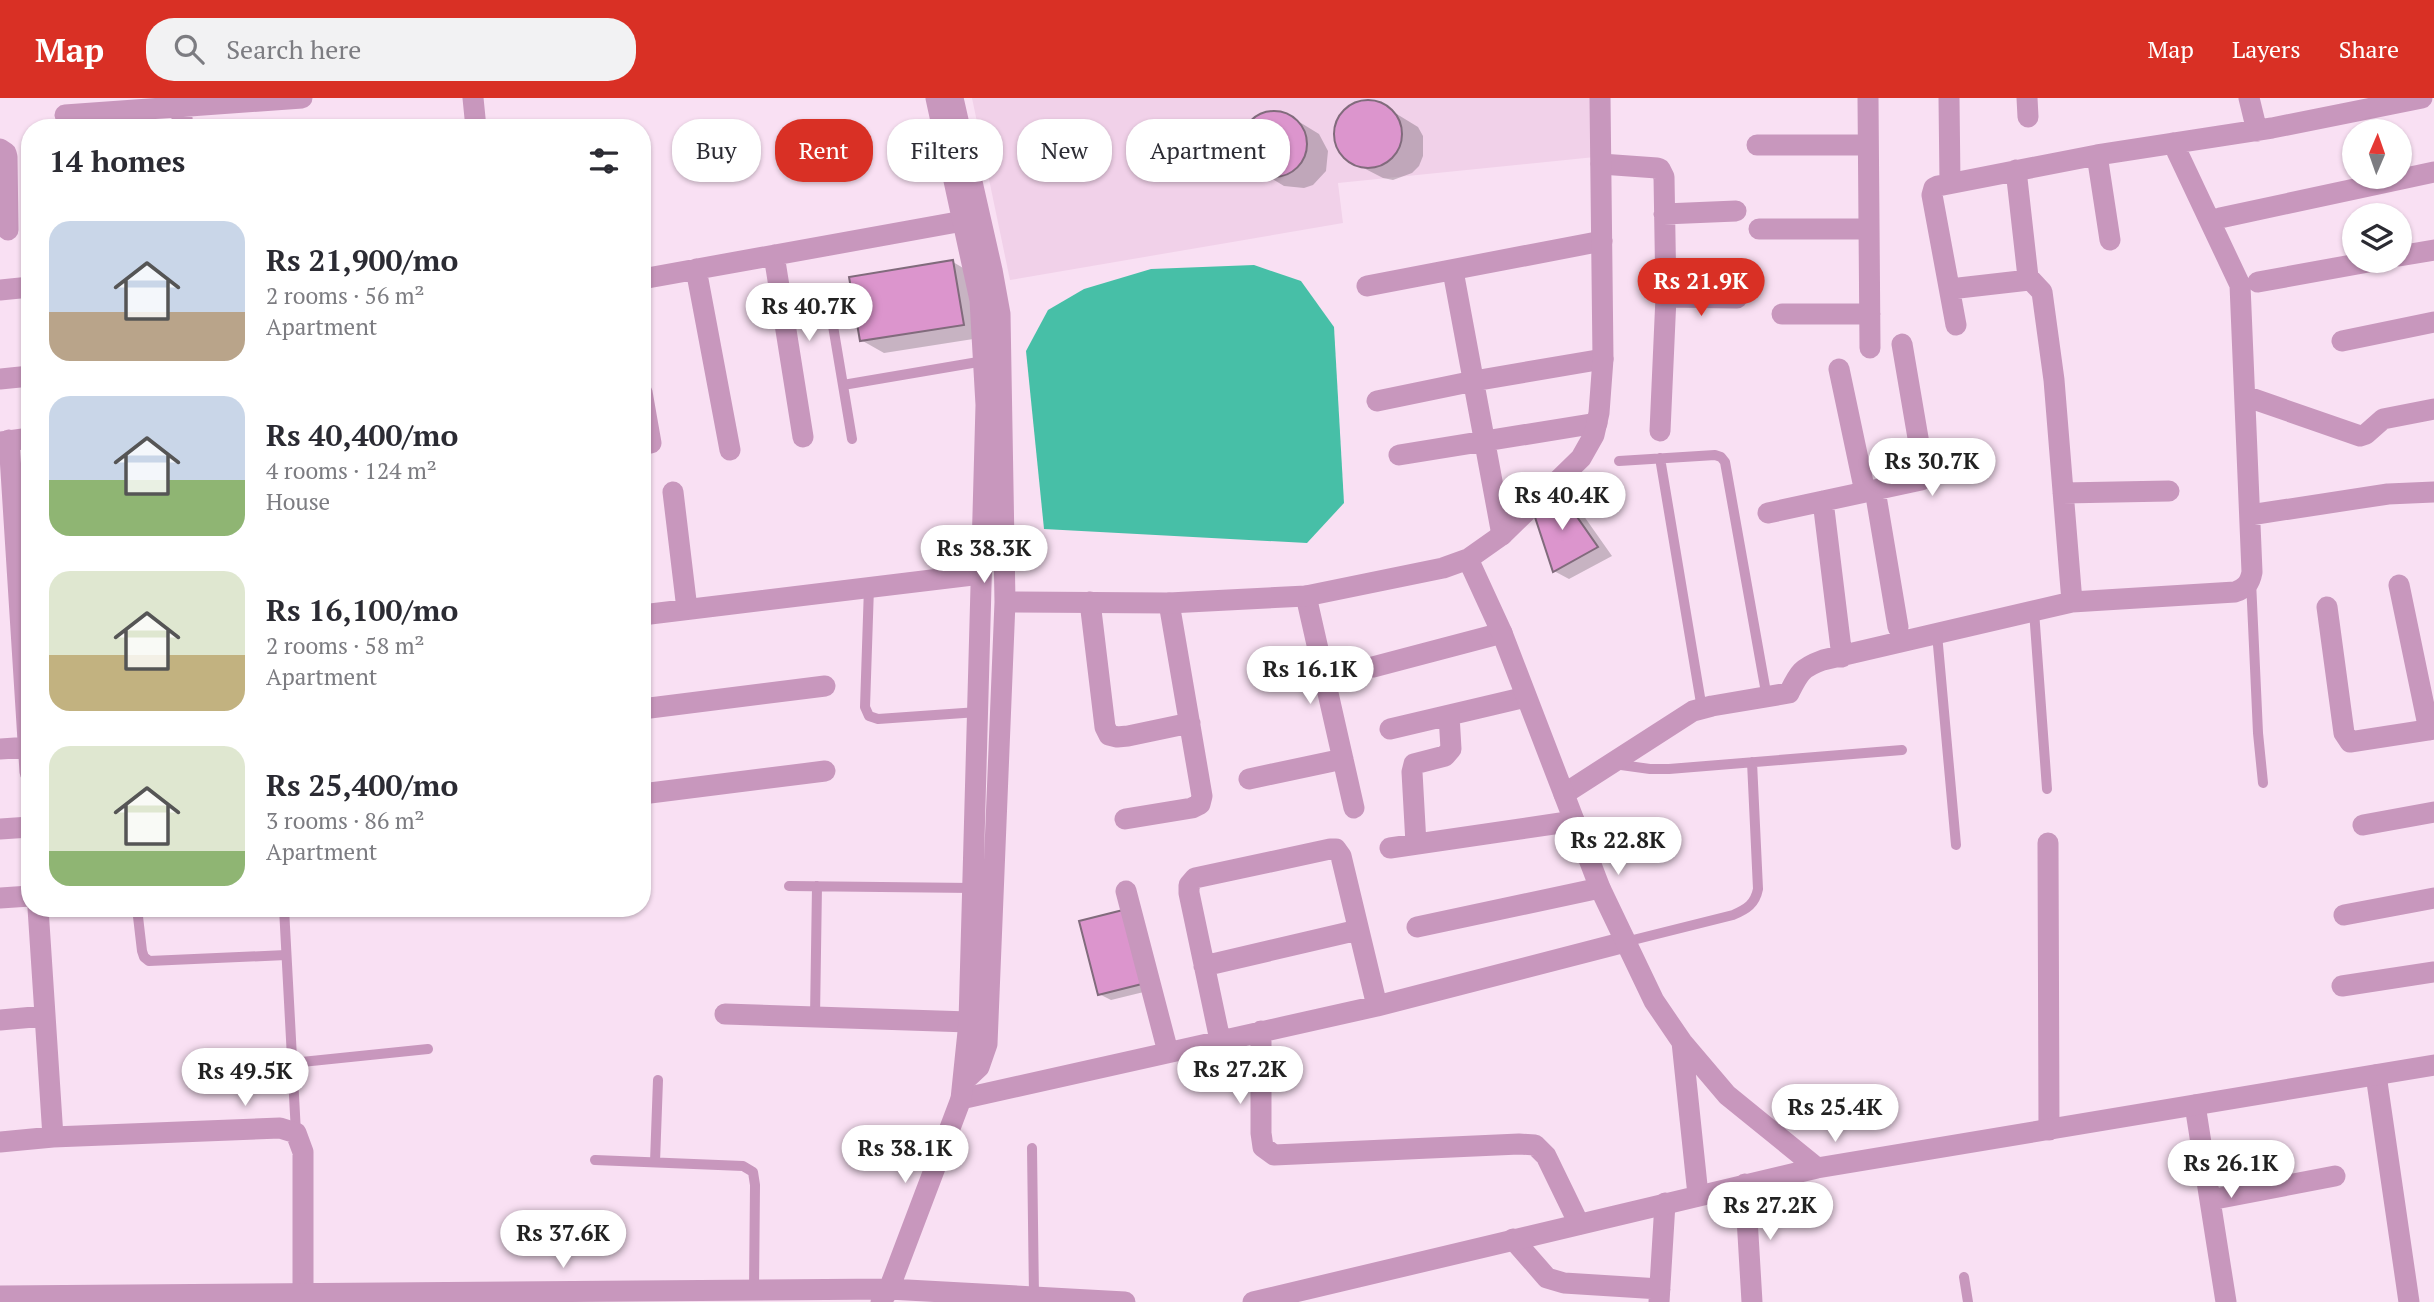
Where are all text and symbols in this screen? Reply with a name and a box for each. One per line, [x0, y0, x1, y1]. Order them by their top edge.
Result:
search box [146, 18, 636, 81]
text: Map [35, 28, 104, 71]
icon: search [170, 30, 208, 68]
text: Search here [226, 32, 361, 66]
text: Map [2147, 33, 2194, 65]
text: Layers [2232, 33, 2301, 65]
text: Share [2339, 33, 2399, 65]
chip: Buy [672, 119, 761, 182]
chip: Rent [775, 119, 873, 182]
chip: Filters [887, 119, 1003, 182]
chip: New [1017, 119, 1112, 182]
chip: Apartment [1126, 119, 1290, 182]
north arrow [2342, 119, 2412, 189]
map controls [2342, 119, 2412, 273]
text: 14 homes [49, 141, 185, 181]
icon: filters [585, 142, 623, 180]
button: layers [2342, 203, 2412, 273]
text: Rs 21,900/mo [266, 240, 458, 280]
icon: home [105, 249, 189, 333]
pin: Rs 21.9K [1629, 258, 1773, 318]
text: Rs 21.9K [1654, 265, 1748, 296]
text: 2 rooms · 56 m² [266, 280, 425, 311]
pin: Rs 40.7K [737, 284, 881, 343]
text: Rs 40.7K [762, 290, 856, 321]
text: Apartment [266, 311, 377, 342]
text: Rs 40,400/mo [266, 415, 458, 455]
icon: home [105, 424, 189, 508]
pin: Rs 30.7K [1860, 438, 2004, 498]
text: Rs 30.7K [1885, 445, 1979, 476]
text: 4 rooms · 124 m² [266, 455, 437, 486]
pin: Rs 40.4K [1490, 472, 1634, 532]
text: Rs 40.4K [1515, 479, 1609, 510]
text: House [266, 486, 330, 517]
pin: Rs 38.3K [912, 526, 1056, 585]
text: Rs 38.3K [937, 532, 1031, 563]
text: Rs 16,100/mo [266, 590, 458, 630]
icon: home [105, 599, 189, 683]
text: 2 rooms · 58 m² [266, 630, 425, 661]
pin: Rs 16.1K [1238, 646, 1382, 706]
text: Rs 16.1K [1263, 653, 1357, 684]
text: Apartment [266, 661, 377, 692]
text: Rs 25,400/mo [266, 765, 458, 805]
icon: home [105, 774, 189, 858]
text: 3 rooms · 86 m² [266, 805, 425, 836]
pin: Rs 22.8K [1546, 818, 1690, 877]
text: Rs 22.8K [1571, 824, 1665, 855]
text: Apartment [266, 836, 377, 867]
pin: Rs 27.2K [1168, 1046, 1312, 1106]
pin: Rs 49.5K [173, 1048, 317, 1108]
text: Rs 27.2K [1193, 1053, 1287, 1084]
text: Rs 49.5K [198, 1055, 292, 1086]
pin: Rs 25.4K [1763, 1084, 1907, 1144]
text: Rs 25.4K [1788, 1091, 1882, 1122]
pin: Rs 38.1K [833, 1126, 977, 1185]
text: Rs 38.1K [858, 1132, 952, 1163]
pin: Rs 26.1K [2159, 1140, 2303, 1200]
text: Rs 26.1K [2184, 1147, 2278, 1178]
pin: Rs 27.2K [1698, 1182, 1842, 1242]
text: Rs 27.2K [1723, 1189, 1817, 1220]
pin: Rs 37.6K [491, 1210, 635, 1270]
text: Rs 37.6K [516, 1217, 610, 1248]

